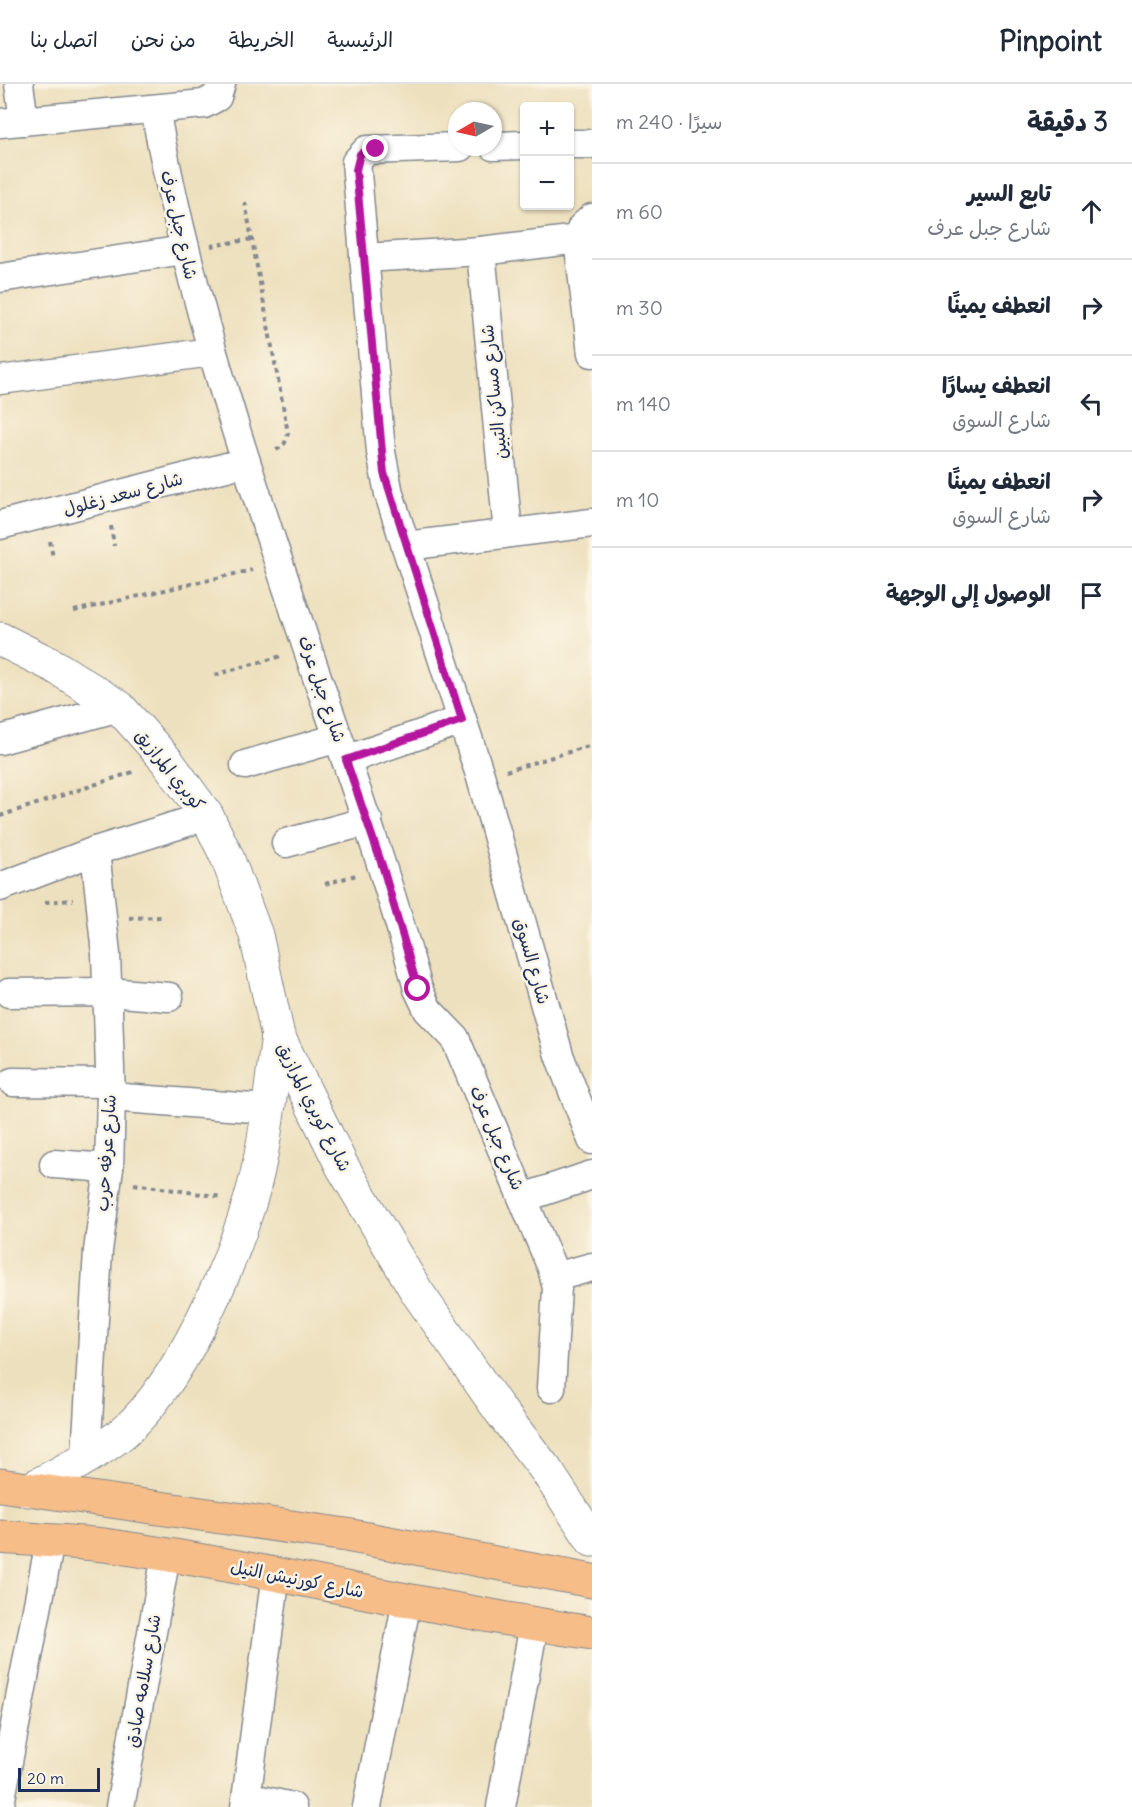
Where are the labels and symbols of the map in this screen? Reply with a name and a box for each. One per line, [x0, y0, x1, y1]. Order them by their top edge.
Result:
north arrow [448, 102, 502, 156]
route end [362, 135, 388, 161]
street label: شارع جبل عرف [155, 168, 203, 282]
street label: شارع مساكن التبين [475, 323, 513, 461]
street label: شارع سعد زغلول [60, 466, 186, 522]
street label: شارع جبل عرف [293, 632, 351, 746]
street label: كوبري المرازيق [129, 724, 210, 817]
street label: شارع السوق [508, 915, 556, 1007]
route start [404, 975, 430, 1001]
street label: شارع كوبري المرازيق [270, 1038, 357, 1176]
street label: شارع جبل عرف [464, 1082, 530, 1194]
street label: شارع عرفه حرب [90, 1094, 122, 1212]
street label: شارع كورنيش النيل [228, 1554, 366, 1604]
street label: شارع سلامه صادق [119, 1613, 167, 1749]
scale bar [18, 1765, 100, 1792]

